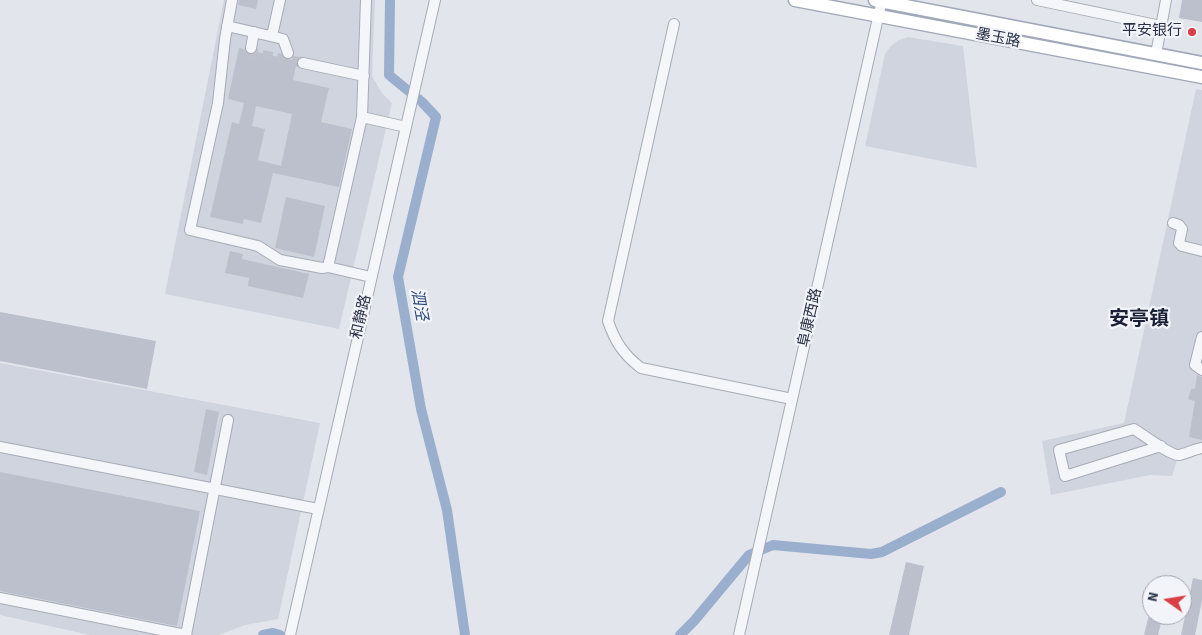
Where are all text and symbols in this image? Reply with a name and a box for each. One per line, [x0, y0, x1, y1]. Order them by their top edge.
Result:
place label: 平安银行 [1122, 23, 1182, 41]
street label: 墨玉路 [974, 26, 1022, 52]
marker: 平安银行 [1186, 26, 1198, 38]
street label: 阜康西路 [795, 287, 827, 349]
water label: 泗泾 [406, 288, 430, 322]
street label: 和静路 [348, 293, 376, 341]
district label: 安亭镇 [1109, 309, 1169, 333]
north arrow [1142, 575, 1192, 625]
text: N [1143, 590, 1164, 604]

